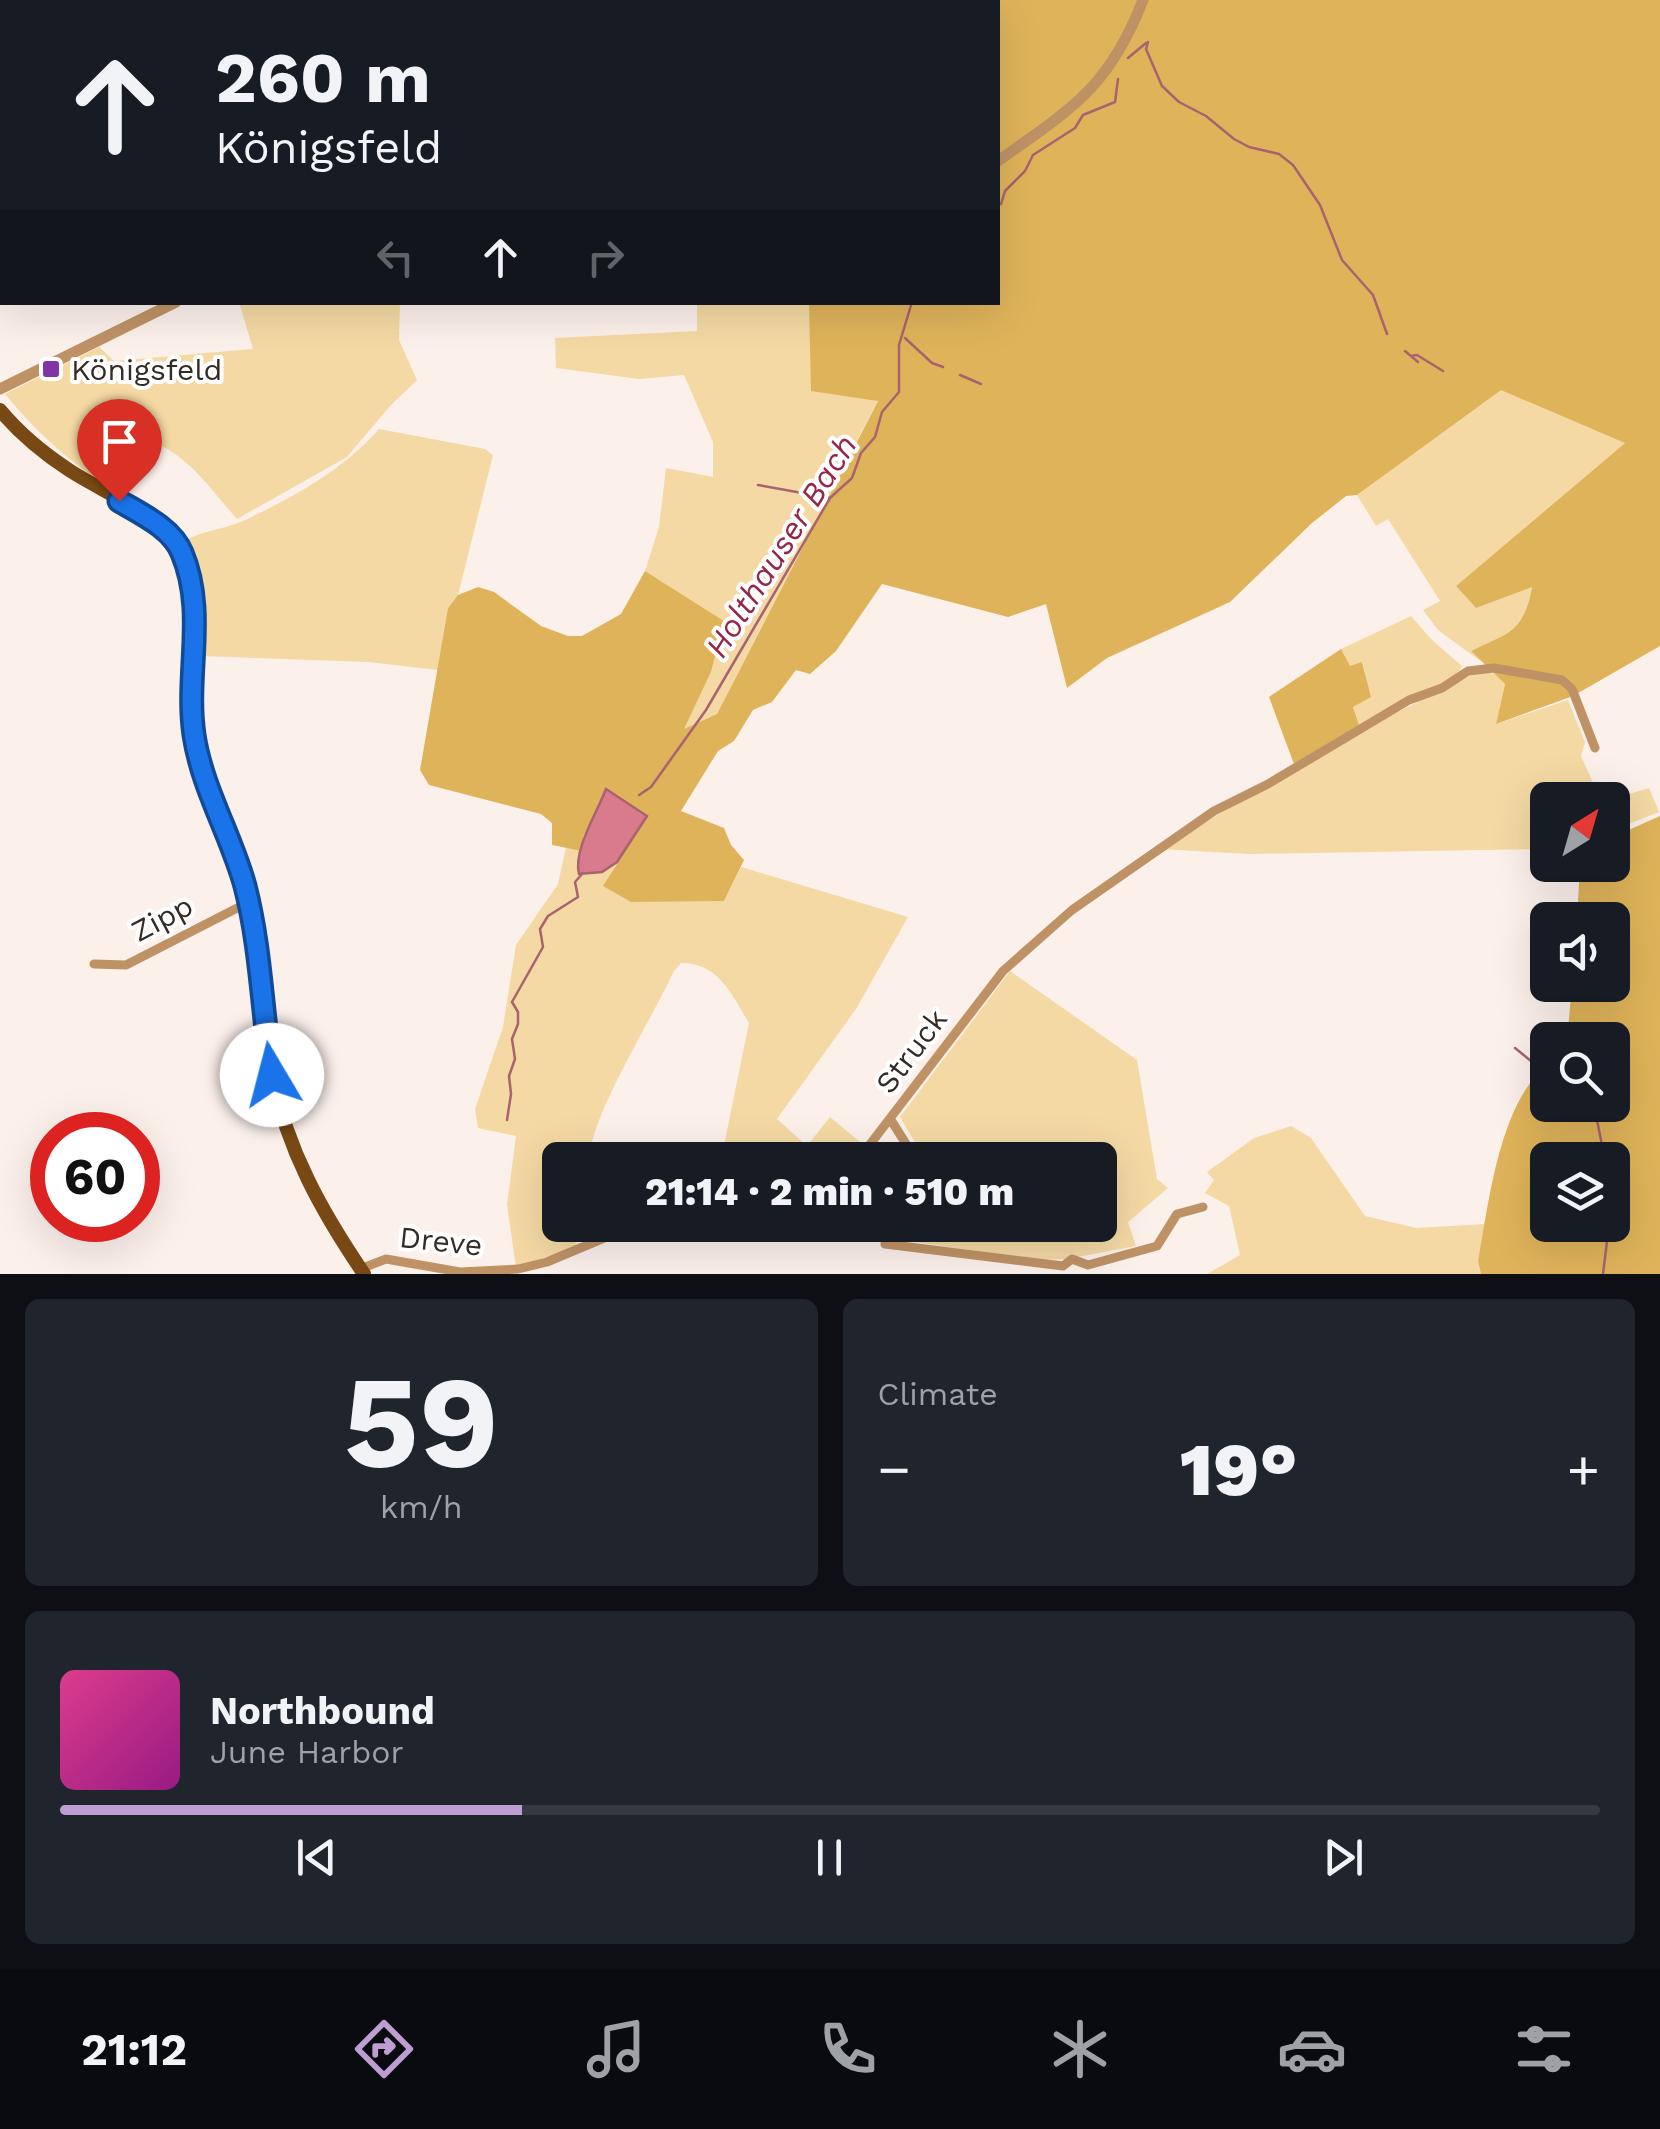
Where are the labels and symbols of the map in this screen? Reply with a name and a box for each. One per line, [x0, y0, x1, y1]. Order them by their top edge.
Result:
place label: Königsfeld [71, 352, 222, 387]
marker: Königsfeld [40, 358, 62, 380]
pin [77, 399, 162, 502]
water label: Holthauser Bach [697, 428, 865, 664]
north arrow [1530, 782, 1630, 882]
street label: Zipp [125, 887, 199, 949]
street label: Struck [868, 1002, 954, 1100]
position arrow [220, 1023, 324, 1127]
speed limit sign: 60 [30, 1112, 160, 1242]
street label: Dreve [398, 1219, 484, 1263]

